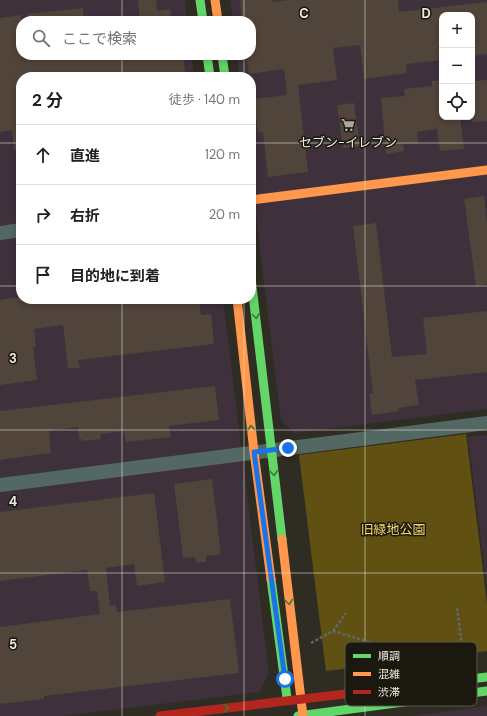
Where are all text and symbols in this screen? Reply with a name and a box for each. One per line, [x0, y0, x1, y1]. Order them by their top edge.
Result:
text: C [299, 5, 309, 22]
text: D [421, 5, 431, 22]
map controls [439, 12, 475, 120]
button: + [439, 12, 475, 48]
search box [16, 16, 256, 60]
icon: search [30, 27, 52, 49]
text: ここで検索 [62, 29, 137, 49]
button: − [439, 48, 475, 84]
button: locate [439, 84, 475, 120]
text: 2 分 [32, 89, 63, 111]
text: 徒歩 · 140 m [169, 91, 240, 108]
supermarket icon: セブン-イレブン [340, 117, 356, 133]
place label: セブン-イレブン [299, 134, 397, 151]
icon: ahead [32, 144, 54, 166]
text: 直進 [70, 146, 100, 166]
text: 120 m [205, 146, 240, 163]
icon: right [32, 204, 54, 226]
text: 右折 [70, 206, 100, 226]
text: 20 m [209, 206, 240, 223]
icon: arrive [32, 264, 54, 286]
text: 目的地に到着 [70, 266, 160, 286]
one-way arrow [251, 313, 260, 319]
text: 3 [9, 350, 17, 367]
one-way arrow [247, 425, 256, 431]
route end [279, 439, 297, 457]
one-way arrow [269, 470, 278, 476]
text: 4 [9, 493, 17, 510]
park label: 旧緑地公園 [360, 521, 426, 538]
one-way arrow [285, 599, 294, 605]
text: 5 [9, 636, 17, 653]
legend [345, 642, 477, 706]
text: 順調 [378, 649, 400, 663]
text: 混雑 [378, 667, 400, 681]
route start [276, 670, 294, 688]
text: 渋滞 [378, 685, 400, 699]
one-way arrow [223, 704, 229, 713]

